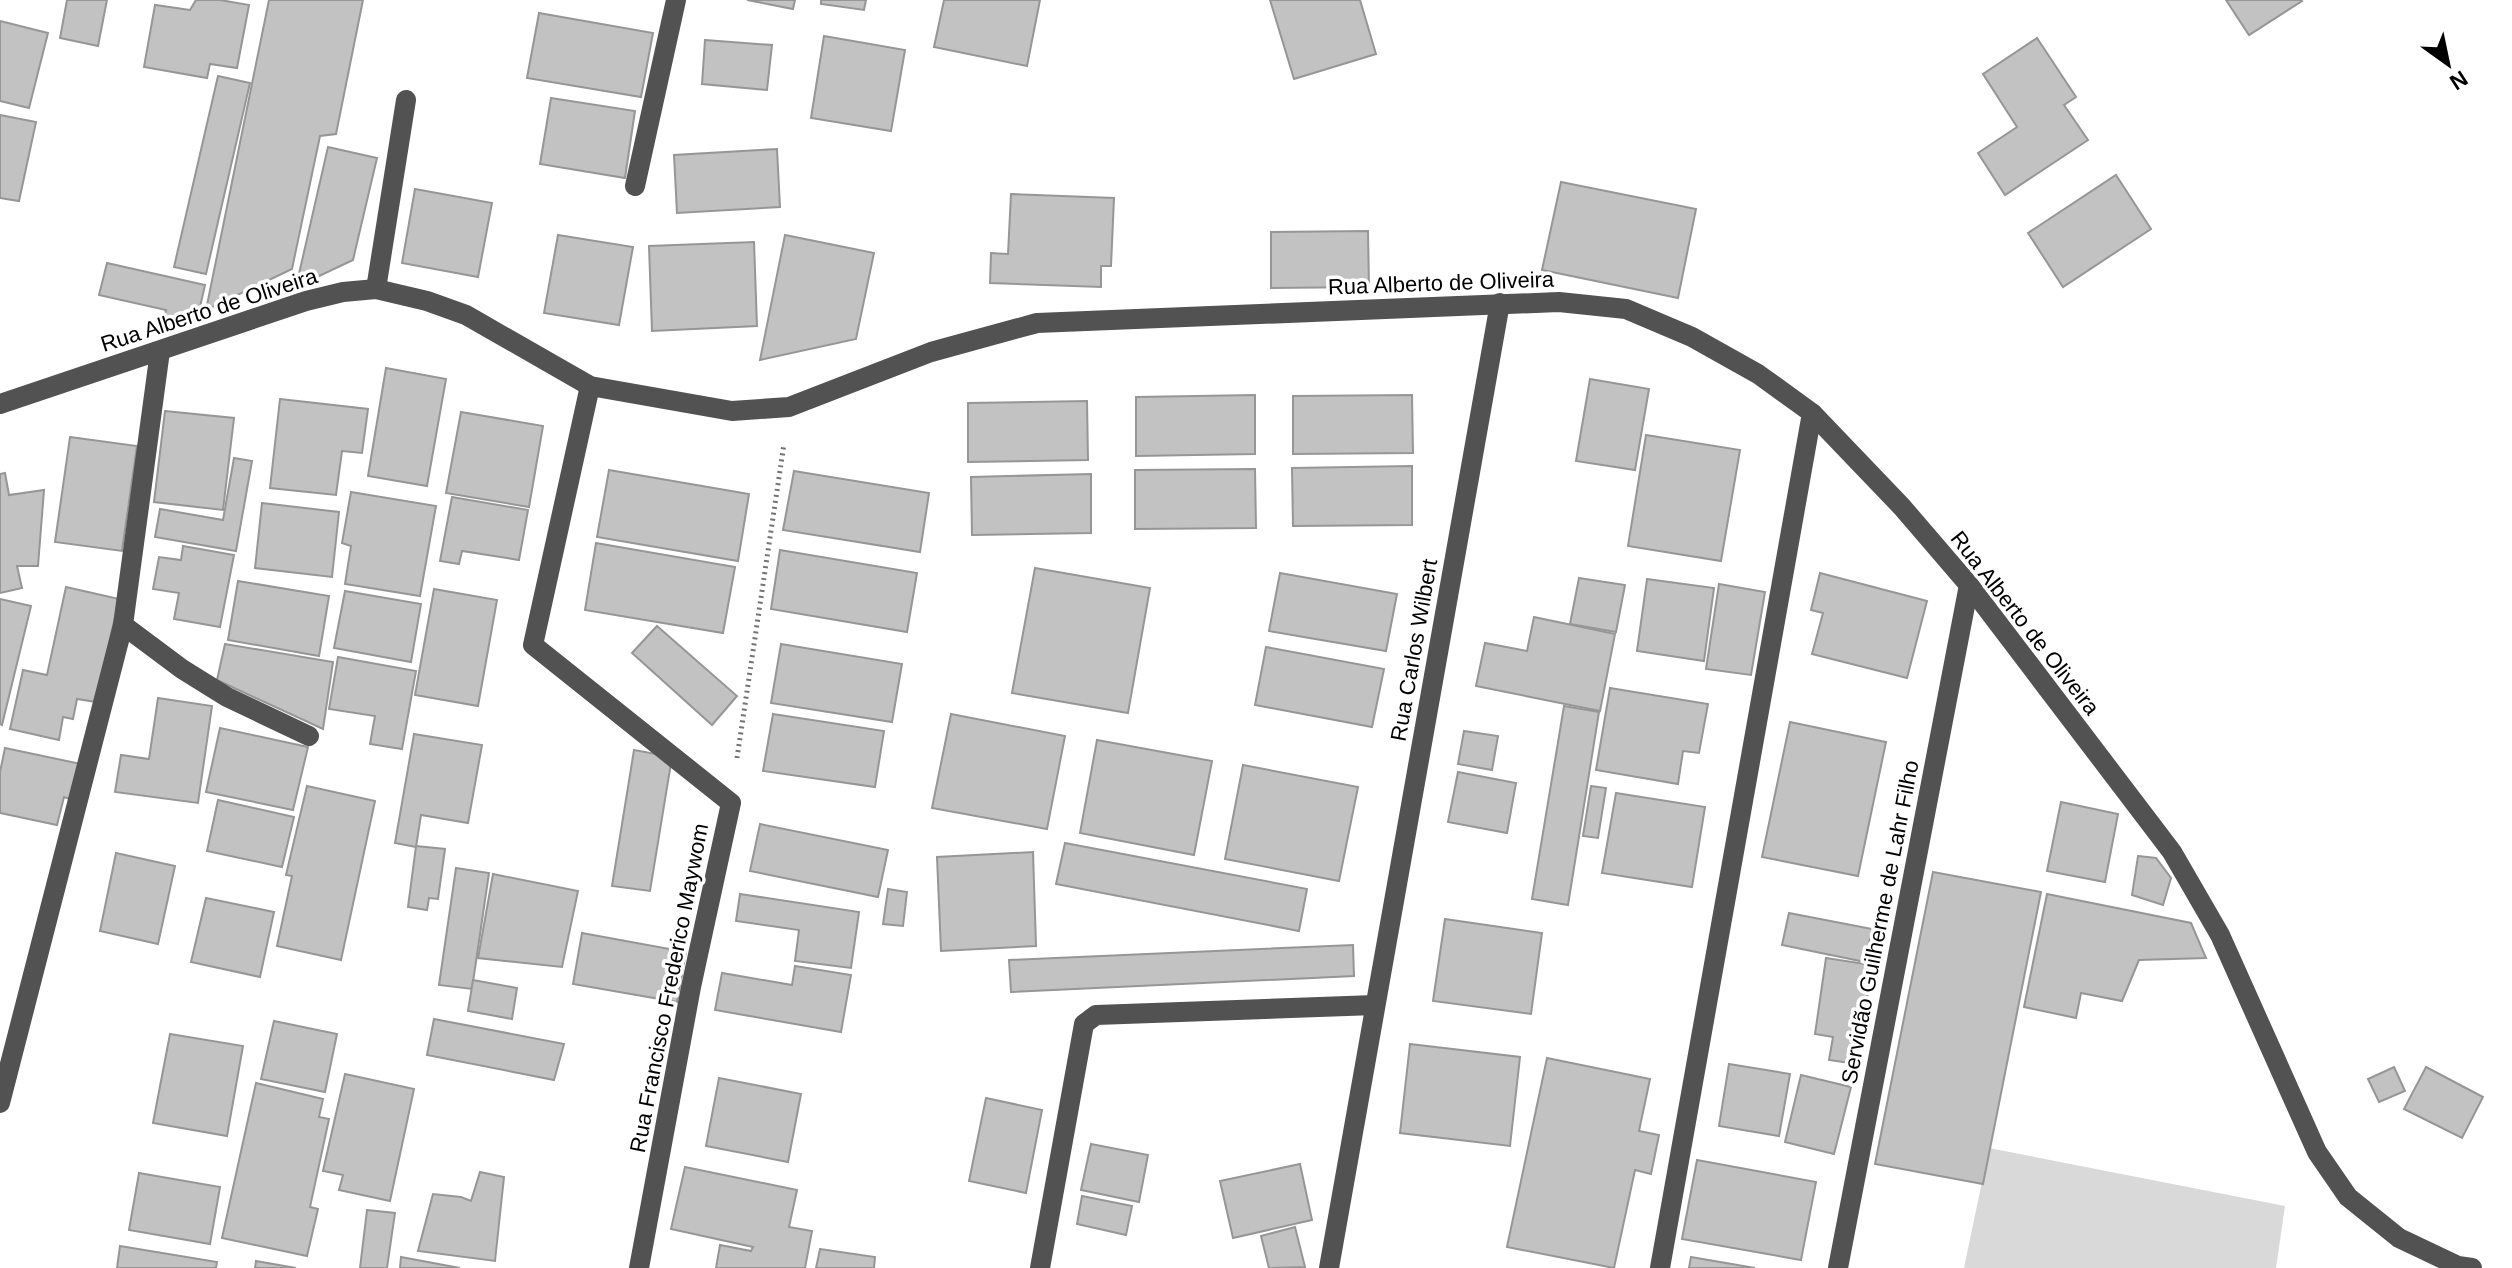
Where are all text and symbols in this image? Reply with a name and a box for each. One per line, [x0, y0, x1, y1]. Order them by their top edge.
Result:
north arrow [2408, 24, 2488, 104]
text: N [2445, 66, 2472, 95]
street label: Rua Alberto de Oliveira [98, 263, 321, 357]
street label: Rua Alberto de Oliveira [1328, 267, 1555, 299]
street label: Rua Alberto de Oliveira [1946, 526, 2105, 720]
street label: Rua Carlos Wilbert [1386, 557, 1442, 743]
street label: Servidão Guilherme de Lahr Filho [1836, 758, 1924, 1086]
street label: Rua Francisco Frederico Maywom [625, 821, 713, 1155]

